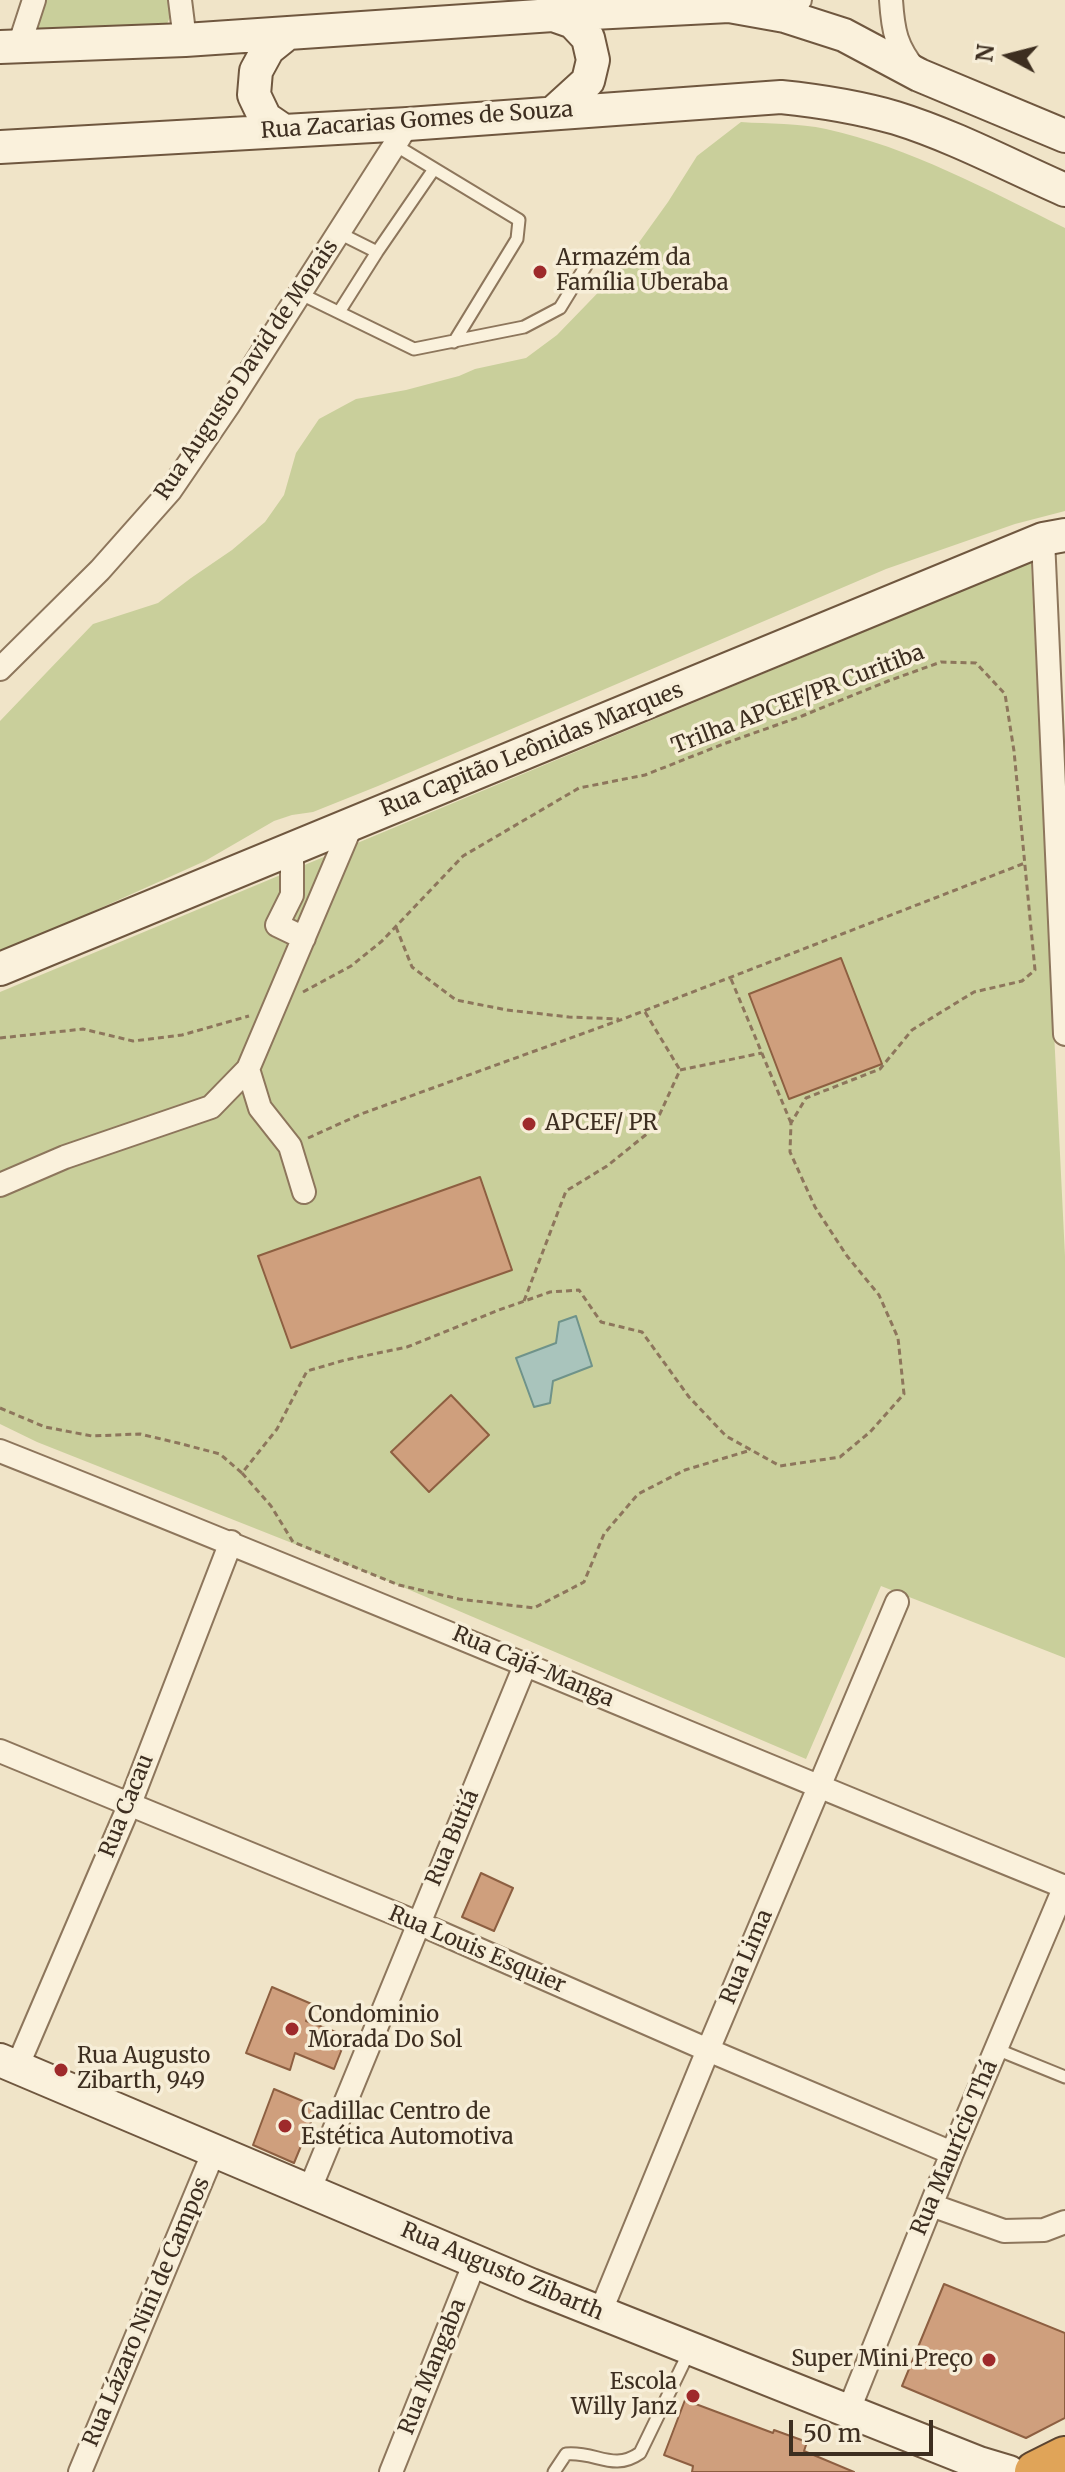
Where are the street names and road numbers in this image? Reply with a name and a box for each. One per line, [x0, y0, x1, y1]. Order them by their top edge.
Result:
street label: Rua Zacarias Gomes de Souza [260, 97, 574, 145]
street label: Rua Augusto David de Morais [150, 235, 344, 505]
street label: Trilha APCEF/PR Curitiba [668, 640, 928, 760]
street label: Rua Capitão Leônidas Marques [377, 677, 687, 823]
street label: Rua Cajá-Manga [448, 1621, 618, 1713]
street label: Rua Cacau [94, 1751, 160, 1861]
street label: Rua Butiá [421, 1786, 485, 1890]
street label: Rua Louis Esquier [385, 1901, 569, 1999]
street label: Rua Lima [715, 1906, 779, 2008]
street label: Rua Maurício Thá [906, 2057, 1004, 2239]
street label: Rua Lázaro Nini de Campos [78, 2173, 216, 2451]
street label: Rua Augusto Zibarth [397, 2217, 607, 2327]
street label: Rua Mangaba [394, 2295, 472, 2439]

